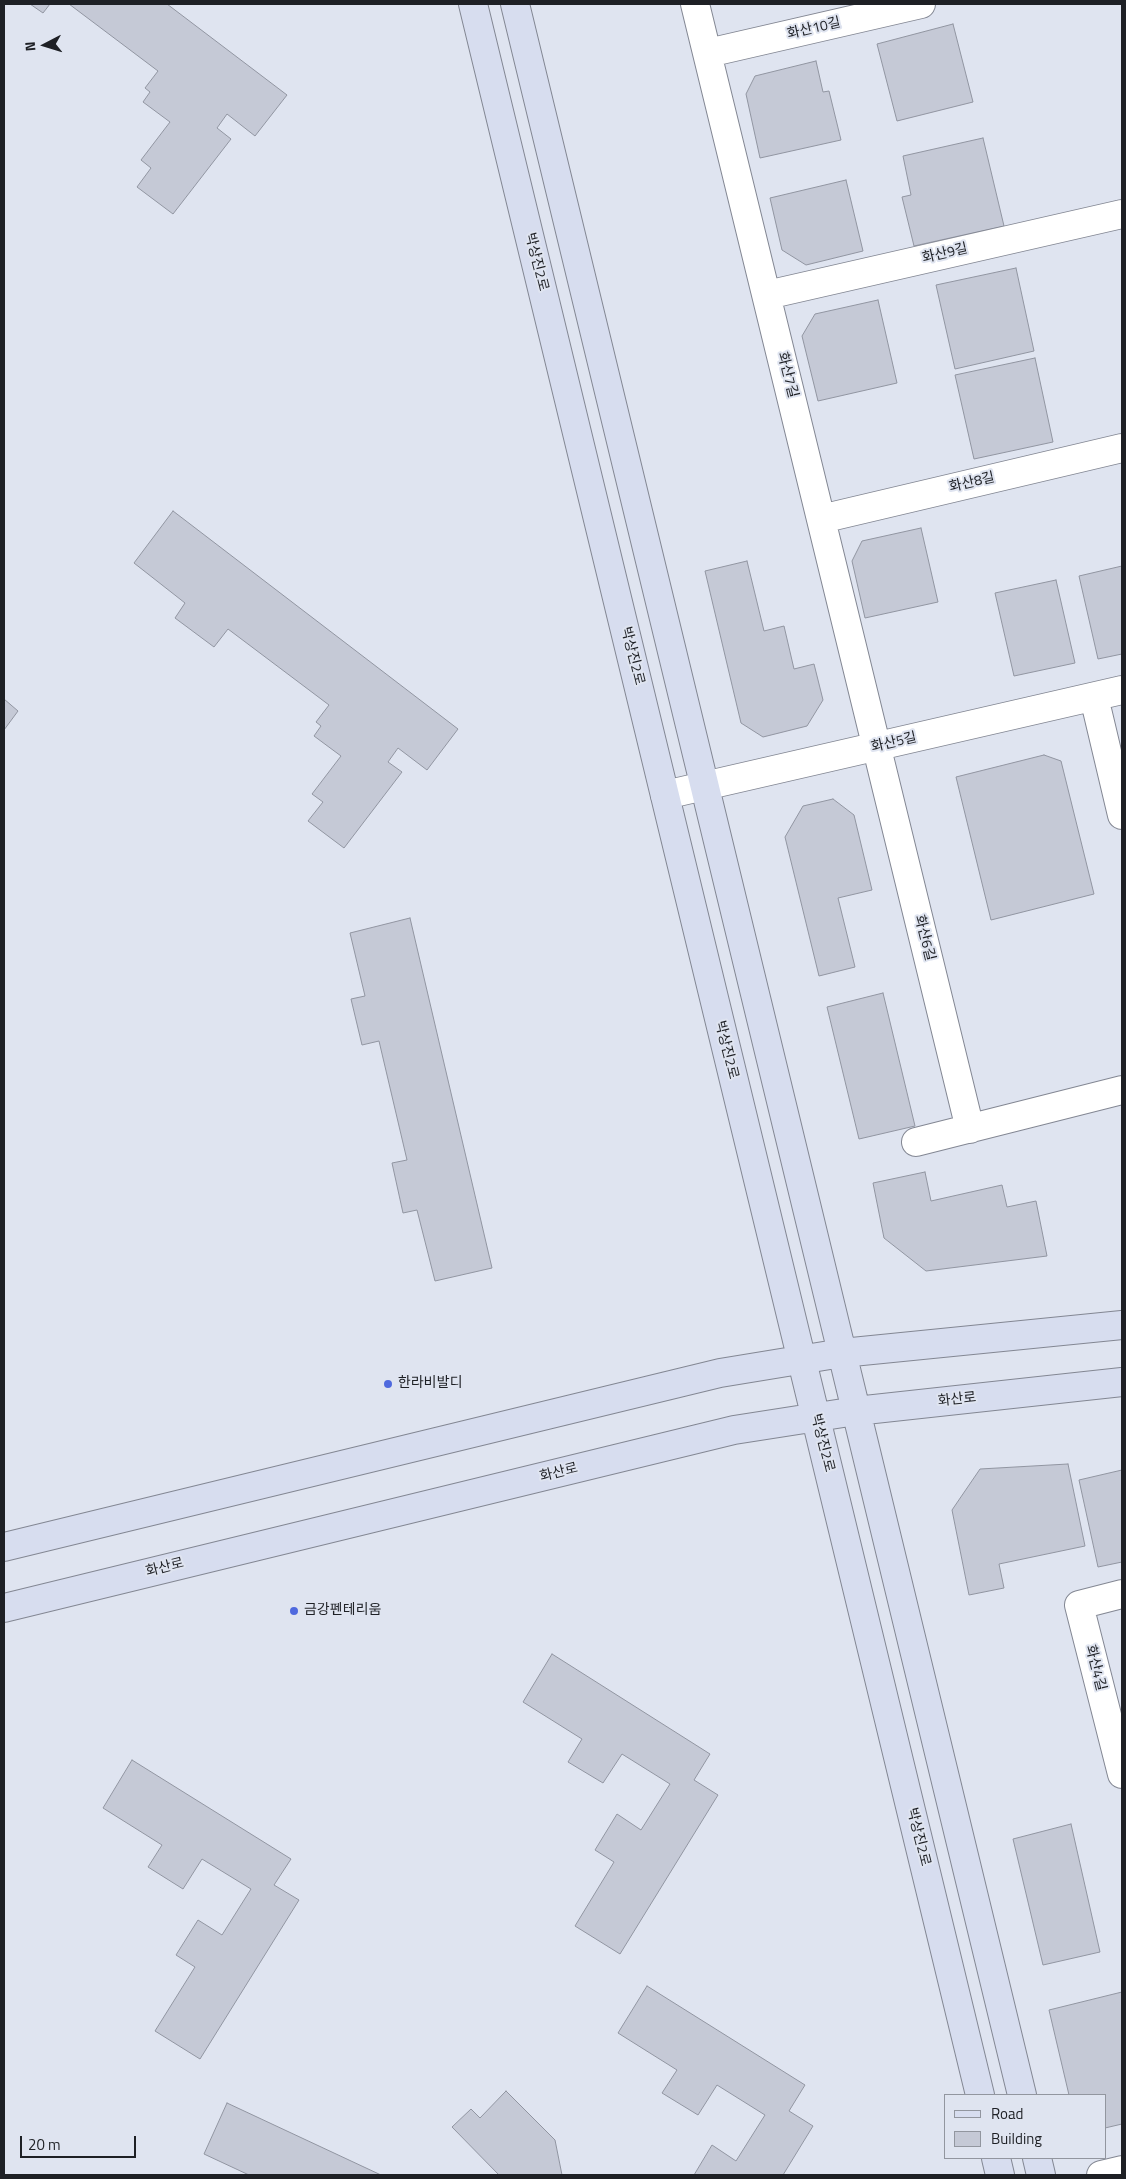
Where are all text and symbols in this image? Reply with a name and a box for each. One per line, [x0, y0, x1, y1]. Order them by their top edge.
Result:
street label: 화산10길 [786, 15, 842, 43]
north arrow [20, 20, 70, 70]
text: N [19, 41, 40, 52]
street label: 박상진2로 [521, 231, 551, 293]
street label: 화산9길 [920, 241, 970, 267]
street label: 화산7길 [773, 350, 801, 400]
street label: 화산8길 [947, 470, 997, 496]
street label: 박상진2로 [617, 625, 647, 687]
street label: 화산5길 [869, 730, 919, 756]
street label: 화산6길 [910, 913, 938, 963]
street label: 박상진2로 [711, 1019, 741, 1081]
place label: 한라비발디 [398, 1376, 462, 1392]
marker: 한라비발디 [382, 1378, 394, 1390]
street label: 화산로 [937, 1390, 977, 1410]
street label: 박상진2로 [807, 1412, 837, 1474]
street label: 화산로 [538, 1460, 580, 1486]
street label: 화산로 [144, 1555, 186, 1581]
place label: 금강펜테리움 [304, 1603, 381, 1619]
marker: 금강펜테리움 [288, 1605, 300, 1617]
street label: 화산4길 [1081, 1643, 1109, 1693]
street label: 박상진2로 [903, 1806, 933, 1868]
legend [944, 2094, 1106, 2159]
text: Road [991, 2102, 1023, 2125]
scale bar [22, 2126, 139, 2158]
text: Building [991, 2127, 1042, 2150]
text: 20 m [28, 2133, 61, 2156]

